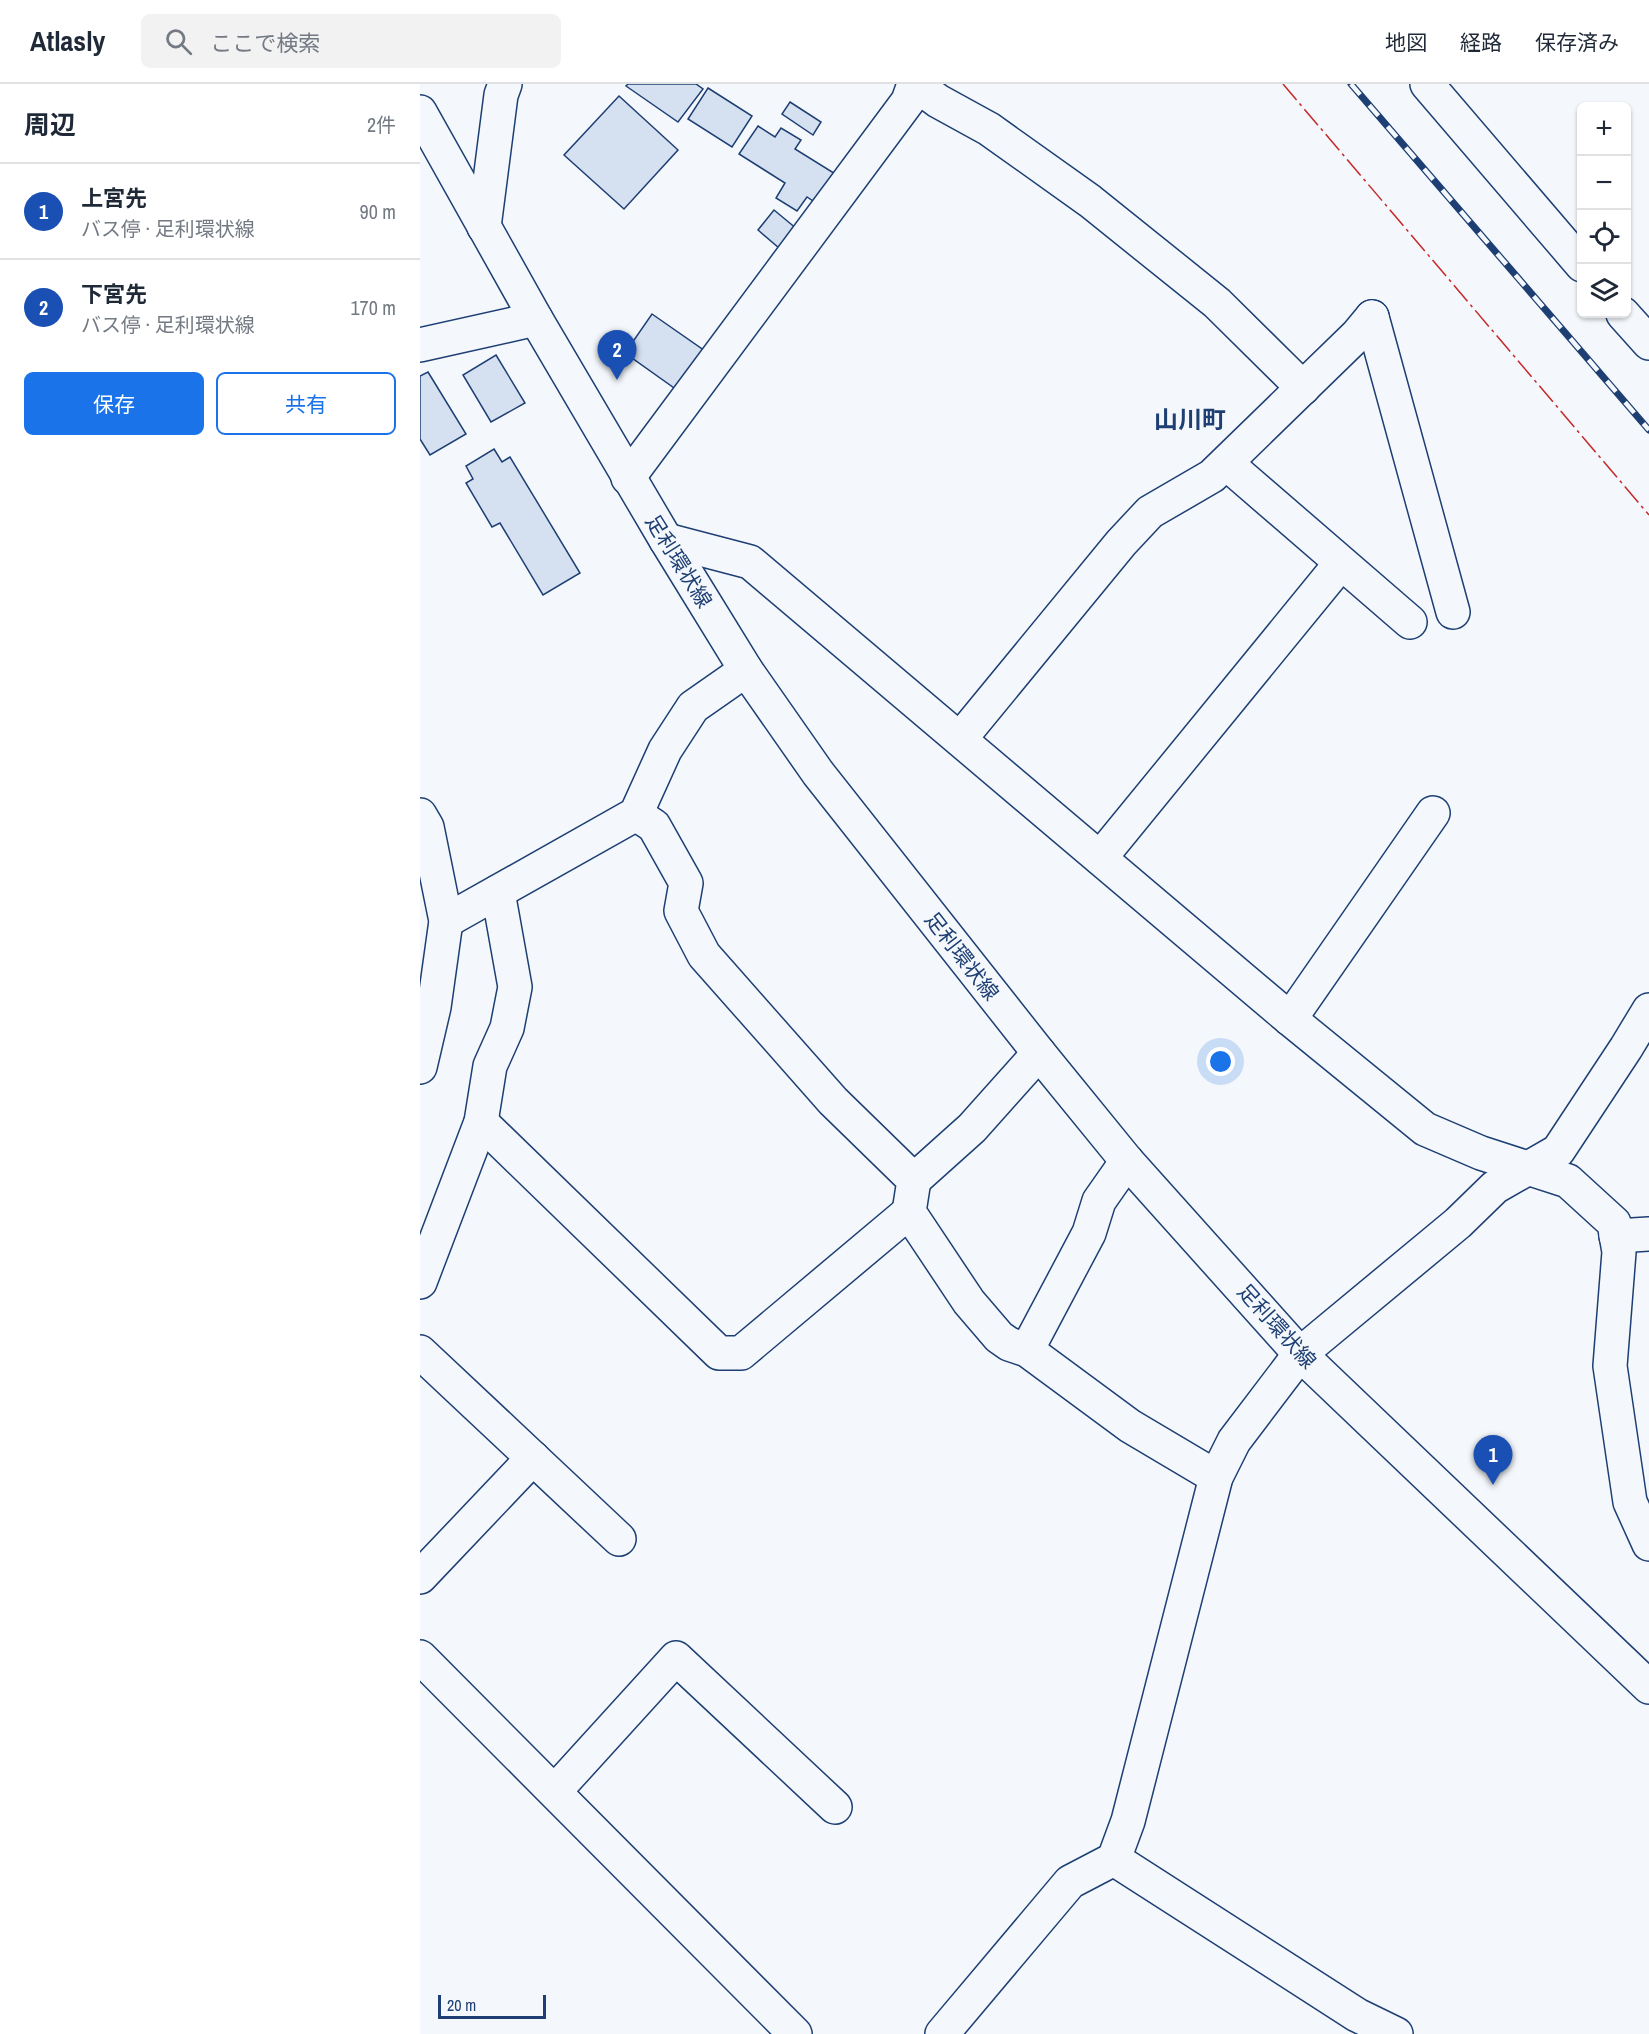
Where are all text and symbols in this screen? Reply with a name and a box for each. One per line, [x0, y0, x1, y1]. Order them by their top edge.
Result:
search box [141, 14, 561, 68]
text: Atlasly [30, 22, 105, 60]
icon: search [162, 25, 195, 58]
text: ここで検索 [210, 28, 320, 58]
text: 地図 [1385, 28, 1427, 57]
text: 経路 [1460, 28, 1502, 57]
text: 保存済み [1535, 28, 1619, 57]
map controls [1577, 102, 1631, 318]
button: + [1577, 102, 1631, 156]
text: 周辺 [24, 107, 76, 142]
text: 2件 [367, 111, 396, 138]
button: − [1577, 156, 1631, 210]
text: 上宮先 [81, 183, 147, 213]
text: 1 [39, 198, 48, 225]
text: 90 m [360, 198, 396, 225]
button: locate [1577, 210, 1631, 264]
text: バス停 · 足利環状線 [81, 215, 255, 242]
button: layers [1577, 264, 1631, 318]
text: 下宮先 [81, 279, 147, 309]
text: 2 [39, 294, 48, 321]
text: 170 m [350, 294, 396, 321]
text: バス停 · 足利環状線 [81, 311, 255, 338]
pin: 2 [598, 330, 636, 380]
button: 保存 [24, 372, 204, 435]
button: 共有 [216, 372, 396, 435]
district label: 山川町 [1154, 403, 1226, 435]
street label: 足利環状線 [639, 509, 719, 613]
street label: 足利環状線 [918, 906, 1006, 1006]
your location [1206, 1047, 1235, 1076]
street label: 足利環状線 [1231, 1277, 1323, 1375]
pin: 1 [1474, 1436, 1512, 1485]
scale bar [438, 1992, 546, 2020]
text: 20 m [447, 1994, 476, 2016]

